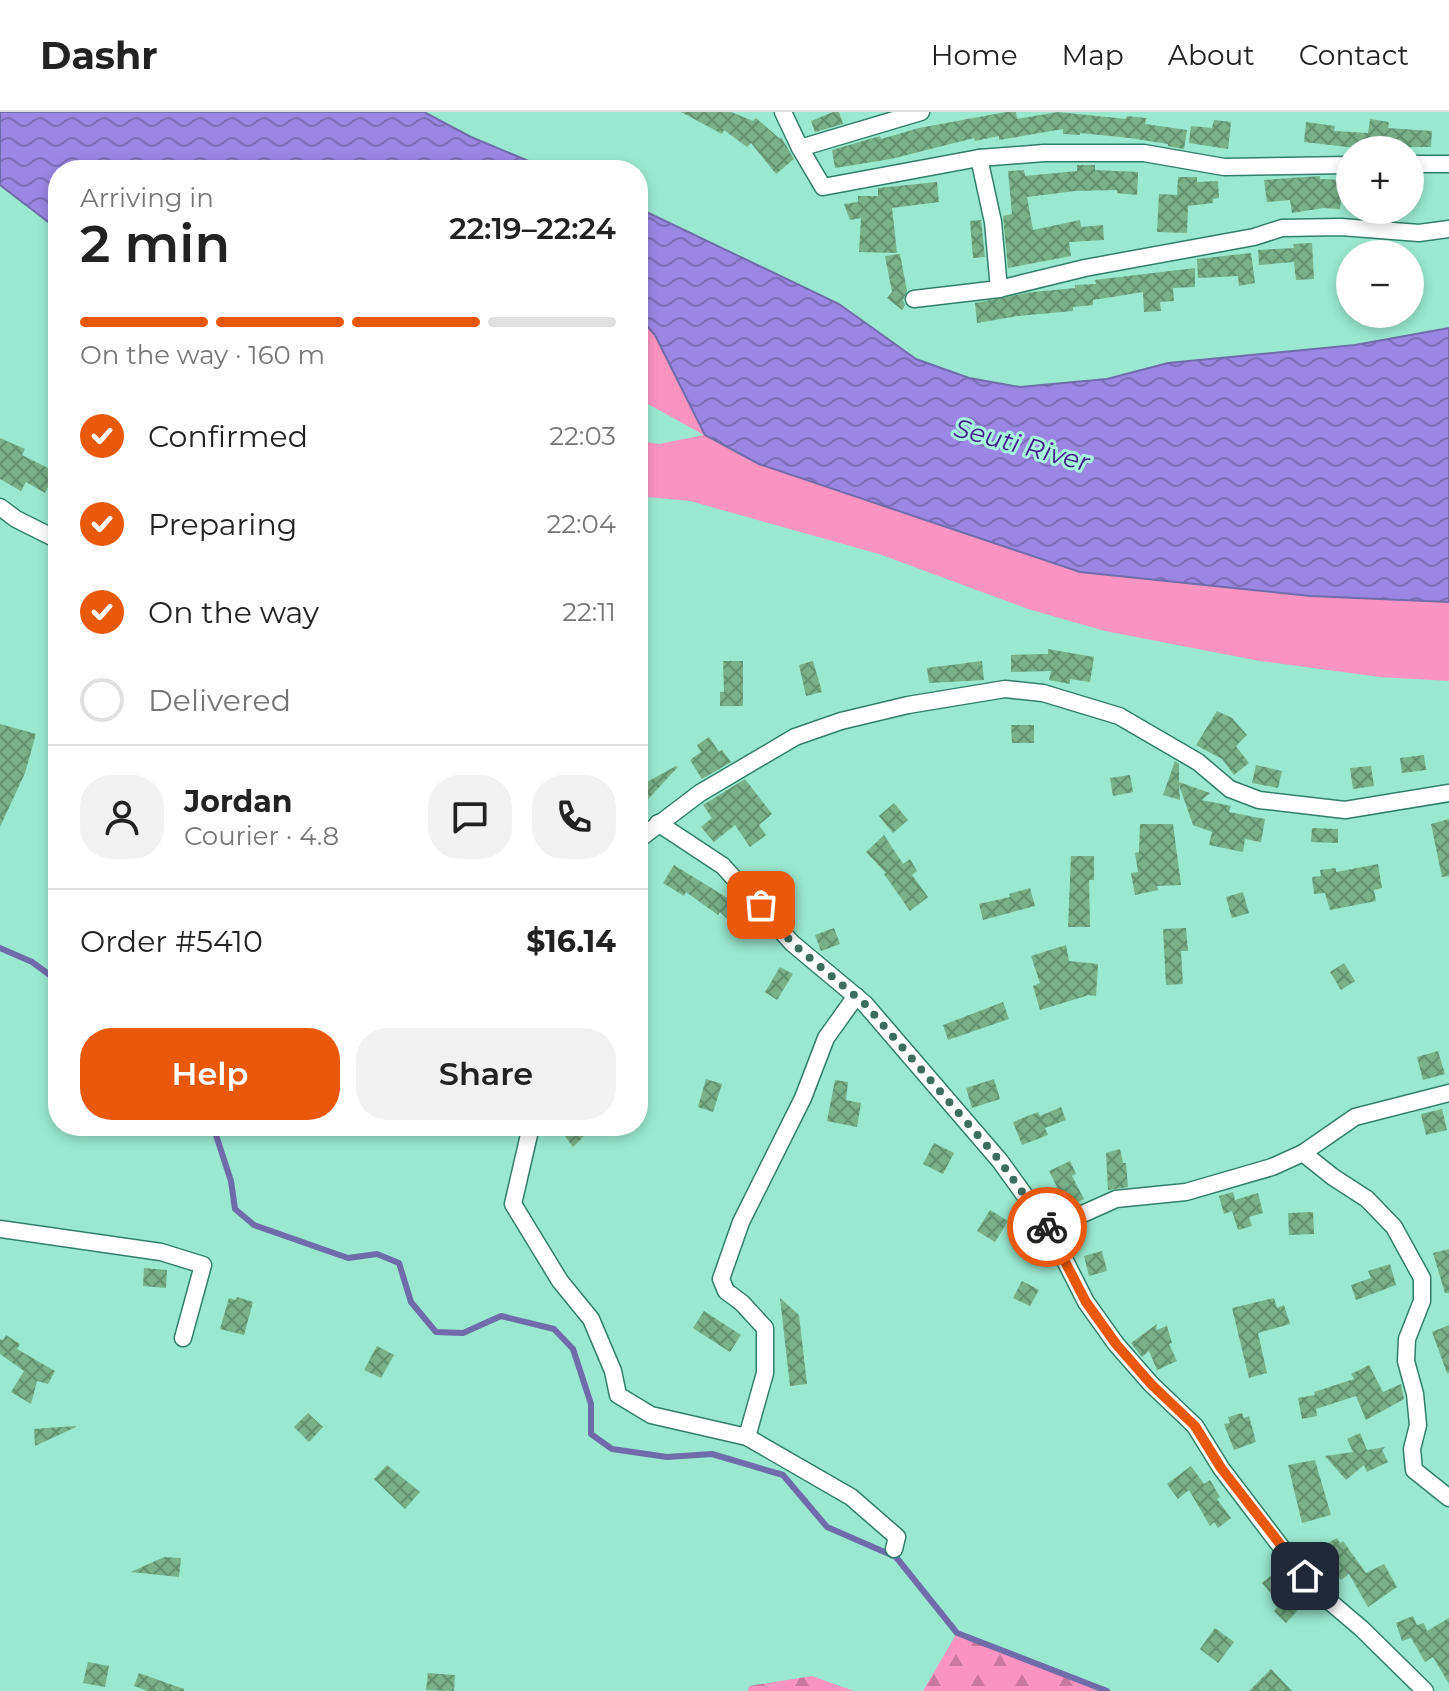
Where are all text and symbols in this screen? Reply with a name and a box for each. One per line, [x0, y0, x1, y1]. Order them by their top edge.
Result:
text: Dashr [40, 32, 158, 79]
text: Home [931, 38, 1018, 72]
text: Map [1062, 38, 1124, 72]
text: About [1168, 38, 1255, 72]
text: Contact [1299, 38, 1409, 72]
map controls [1336, 136, 1424, 328]
button: + [1336, 136, 1424, 224]
text: Arriving in [80, 182, 214, 214]
text: 22:19–22:24 [449, 210, 616, 247]
text: 2 min [80, 212, 230, 275]
button: − [1336, 240, 1424, 328]
text: On the way · 160 m [80, 339, 325, 371]
water label: Seuti River [951, 412, 1094, 479]
icon: check [80, 414, 124, 458]
text: Confirmed [148, 418, 308, 455]
text: 22:03 [549, 420, 616, 452]
icon: check [80, 502, 124, 546]
text: Preparing [148, 506, 297, 543]
text: 22:04 [547, 508, 616, 540]
icon: check [80, 590, 124, 634]
text: On the way [148, 594, 319, 631]
text: 22:11 [562, 596, 616, 628]
text: Delivered [148, 682, 291, 719]
button: person [80, 775, 164, 859]
button: chat [428, 775, 512, 859]
button: phone [532, 775, 616, 859]
text: Jordan [184, 783, 293, 820]
text: Courier · 4.8 [184, 820, 339, 852]
pin [727, 871, 795, 939]
icon: bag [739, 883, 783, 927]
text: Order #5410 [80, 923, 263, 960]
text: $16.14 [526, 923, 616, 960]
button: Help [80, 1028, 340, 1120]
button: Share [356, 1028, 616, 1120]
courier [1007, 1187, 1087, 1267]
icon: bike [1025, 1205, 1069, 1249]
pin [1271, 1542, 1339, 1610]
icon: home [1283, 1554, 1327, 1598]

